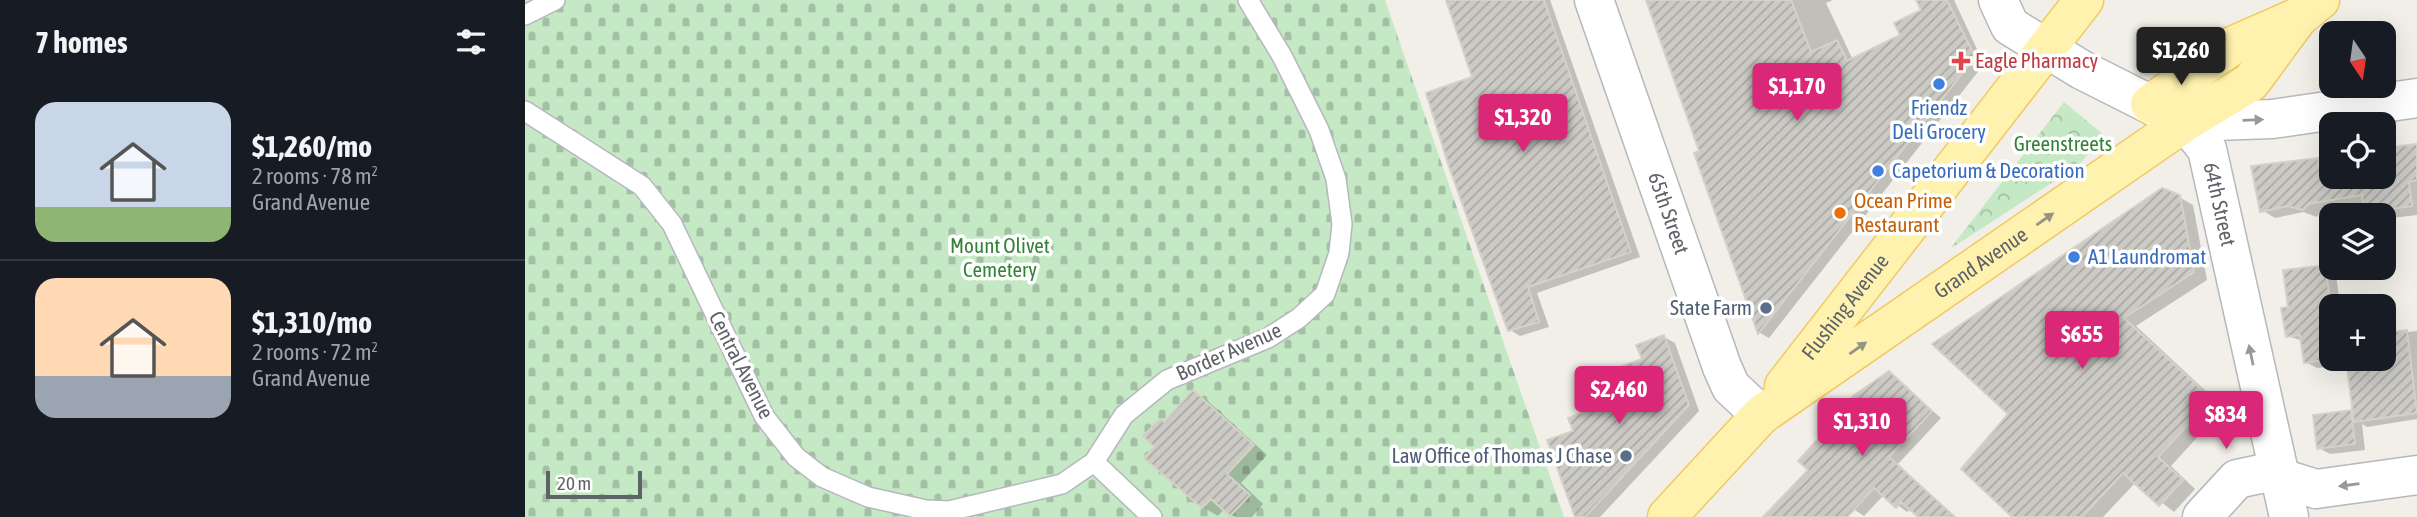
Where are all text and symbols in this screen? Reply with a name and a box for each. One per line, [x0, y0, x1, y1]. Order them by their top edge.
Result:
north arrow [2319, 21, 2396, 98]
map controls [2319, 21, 2396, 371]
icon: filters [452, 23, 490, 61]
text: 7 homes [35, 25, 128, 59]
pin: $1,260 [2124, 28, 2238, 87]
text: $1,260 [2153, 37, 2210, 63]
place label: Eagle Pharmacy [1975, 48, 2099, 72]
marker: Eagle Pharmacy [1953, 53, 1969, 69]
pin: $1,170 [1740, 64, 1854, 123]
text: $1,170 [1769, 73, 1826, 99]
marker: Friendz Deli Grocery [1931, 76, 1947, 92]
pin: $1,320 [1466, 94, 1580, 154]
place label: Friendz Deli Grocery [1892, 95, 1986, 143]
text: $1,320 [1495, 104, 1552, 130]
button: locate [2319, 112, 2396, 189]
one-way arrow [2243, 114, 2265, 125]
text: $1,260/mo [252, 129, 372, 163]
icon: home [91, 130, 175, 214]
park label: Greenstreets [2014, 131, 2112, 155]
place label: Capetorium & Decoration [1892, 158, 2085, 182]
street label: 64th Street [2199, 160, 2241, 248]
text: 2 rooms · 78 m² [252, 163, 378, 189]
marker: Capetorium & Decoration [1870, 163, 1886, 179]
street label: 65th Street [1644, 169, 1695, 257]
place label: Ocean Prime Restaurant [1854, 188, 1952, 236]
text: Grand Avenue [252, 189, 370, 215]
button: layers [2319, 203, 2396, 280]
marker: Ocean Prime Restaurant [1832, 205, 1848, 221]
one-way arrow [2036, 212, 2054, 226]
street label: Grand Avenue [1929, 222, 2032, 303]
park label: Mount Olivet Cemetery [950, 233, 1050, 281]
place label: A1 Laundromat [2088, 244, 2206, 268]
street label: Flushing Avenue [1796, 249, 1893, 364]
marker: A1 Laundromat [2066, 249, 2082, 265]
button: + [2319, 294, 2396, 371]
place label: State Farm [1670, 295, 1752, 319]
marker: State Farm [1758, 300, 1774, 316]
text: $1,310/mo [252, 305, 372, 339]
icon: home [91, 306, 175, 390]
street label: Central Avenue [705, 307, 779, 422]
pin: $655 [2041, 312, 2123, 371]
street label: Border Avenue [1172, 317, 1285, 385]
text: $655 [2061, 321, 2103, 347]
text: 2 rooms · 72 m² [252, 339, 378, 365]
one-way arrow [1849, 341, 1867, 355]
one-way arrow [2246, 344, 2257, 366]
text: Grand Avenue [252, 365, 370, 391]
pin: $2,460 [1562, 366, 1676, 426]
text: $2,460 [1591, 376, 1648, 402]
pin: $834 [2185, 392, 2267, 451]
pin: $1,310 [1805, 398, 1919, 458]
text: $834 [2205, 401, 2247, 427]
text: $1,310 [1834, 408, 1891, 434]
place label: Law Office of Thomas J Chase [1392, 443, 1612, 467]
marker: Law Office of Thomas J Chase [1618, 448, 1634, 464]
scale bar [546, 468, 642, 500]
text: 20 m [557, 472, 591, 494]
one-way arrow [2338, 479, 2360, 490]

